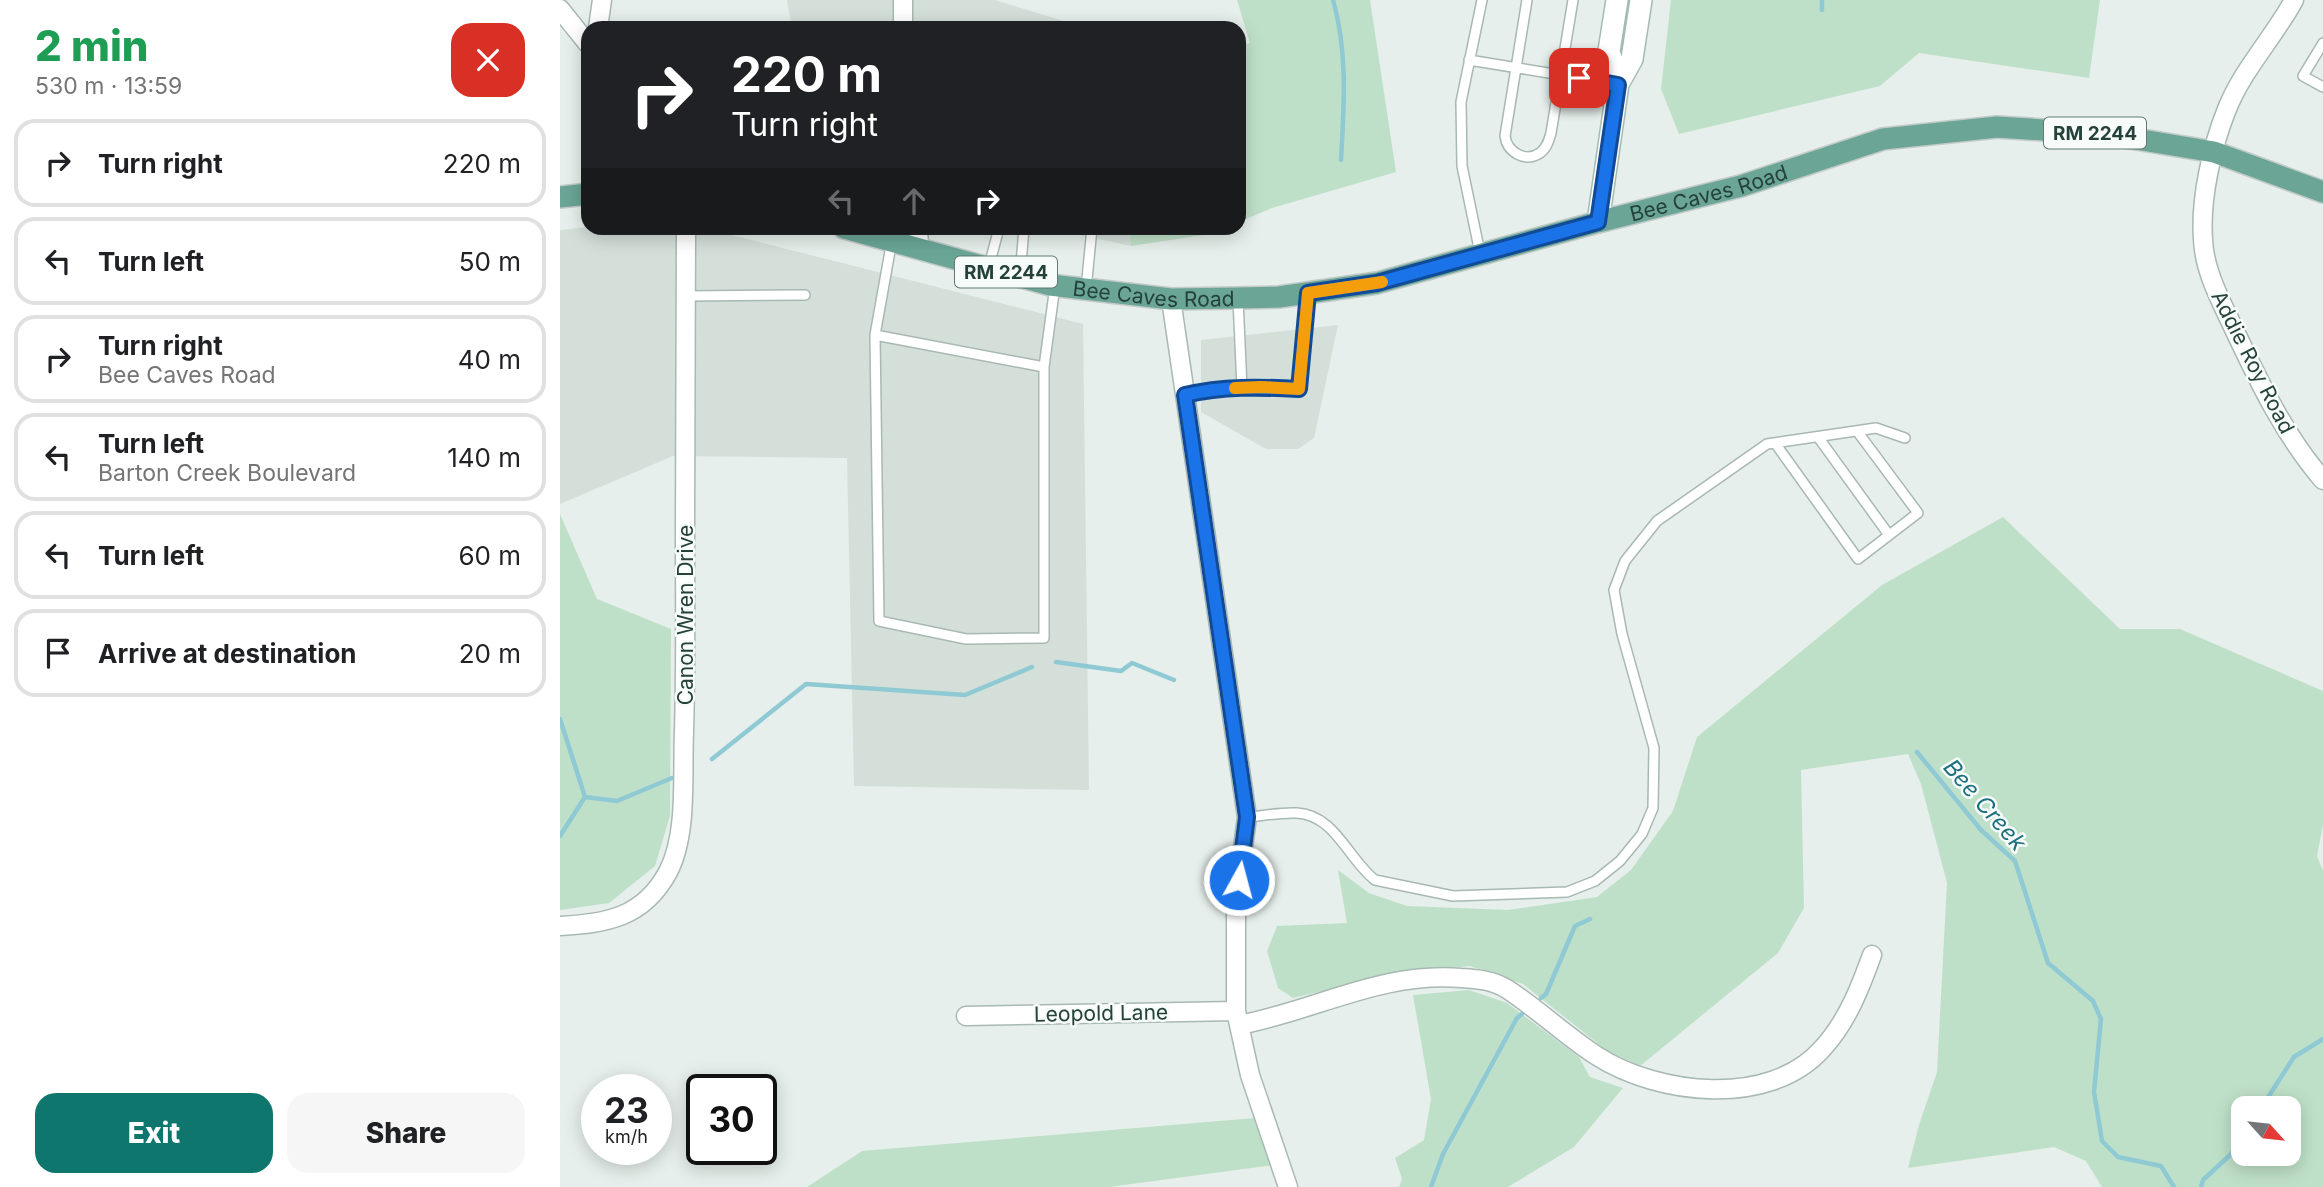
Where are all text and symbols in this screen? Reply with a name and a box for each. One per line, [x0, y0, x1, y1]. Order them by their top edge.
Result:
text: 2 min [35, 20, 149, 71]
button: close [451, 23, 525, 97]
text: 220 m [731, 45, 882, 104]
pin [1549, 48, 1609, 108]
icon: right [616, 49, 707, 140]
icon: arrive [1560, 59, 1598, 97]
text: 530 m · 13:59 [35, 72, 182, 100]
text: Turn right [731, 105, 878, 144]
road number: RM 2244 [2044, 118, 2146, 148]
icon: right [39, 144, 77, 182]
text: Turn right [98, 148, 223, 179]
text: 220 m [443, 148, 521, 179]
street label: Bee Caves Road [1627, 159, 1790, 226]
icon: left [822, 182, 860, 220]
icon: ahead [895, 182, 933, 220]
icon: right [968, 182, 1006, 220]
icon: left [39, 242, 77, 280]
text: Turn left [98, 246, 204, 277]
text: 50 m [459, 246, 521, 277]
road number: RM 2244 [955, 256, 1057, 288]
street label: Bee Caves Road [1072, 275, 1235, 312]
street label: Addie Roy Road [2206, 286, 2300, 438]
text: Turn right [98, 330, 223, 361]
icon: right [39, 340, 77, 378]
text: 40 m [458, 344, 521, 375]
text: Bee Caves Road [98, 361, 276, 389]
text: Turn left [98, 428, 204, 459]
icon: left [39, 438, 77, 476]
text: 140 m [447, 442, 521, 473]
text: Barton Creek Boulevard [98, 459, 356, 487]
street label: Canon Wren Drive [673, 525, 698, 705]
icon: left [39, 536, 77, 574]
text: Turn left [98, 540, 204, 571]
text: 60 m [458, 540, 521, 571]
icon: arrive [39, 634, 77, 672]
text: Arrive at destination [98, 638, 357, 669]
text: 20 m [459, 638, 521, 669]
water label: Bee Creek [1938, 753, 2033, 857]
position arrow [1202, 843, 1276, 917]
street label: Leopold Lane [1034, 999, 1168, 1027]
speed limit sign: 30 [686, 1074, 777, 1165]
text: 23 [604, 1089, 649, 1131]
button: Exit [35, 1093, 273, 1173]
button: Share [287, 1093, 525, 1173]
north arrow [2231, 1096, 2301, 1166]
map controls [2231, 1096, 2301, 1166]
text: km/h [605, 1126, 648, 1147]

